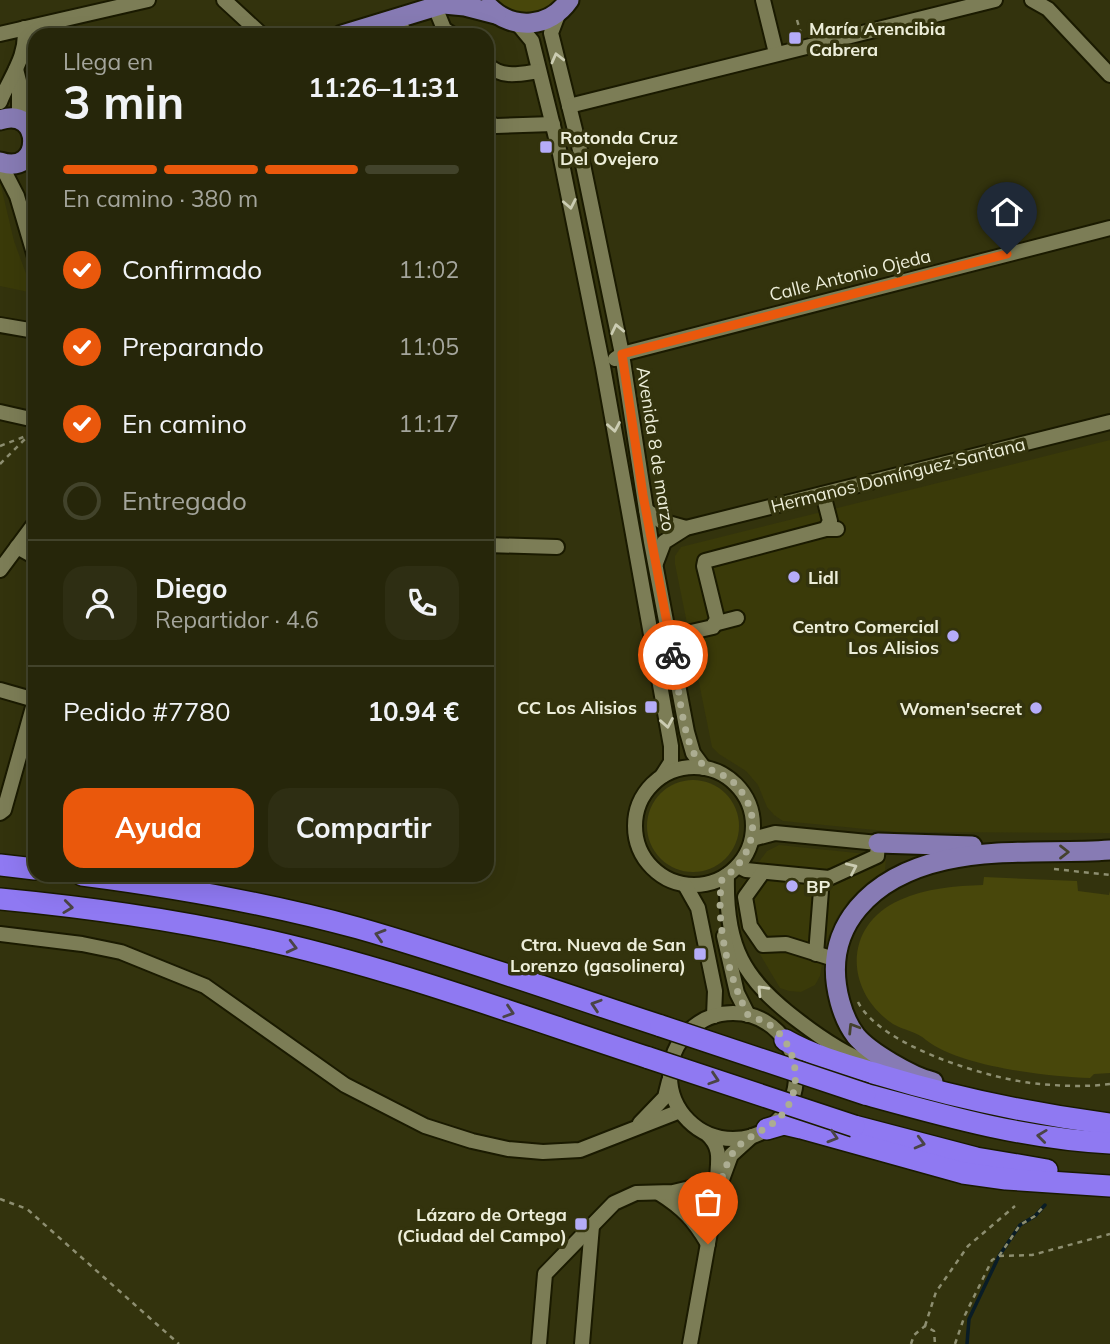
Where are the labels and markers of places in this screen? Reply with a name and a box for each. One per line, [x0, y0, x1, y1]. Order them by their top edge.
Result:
place label: María Arencibia Cabrera [809, 17, 946, 61]
marker: María Arencibia Cabrera [787, 30, 803, 46]
place label: Rotonda Cruz Del Ovejero [560, 126, 678, 170]
marker: Rotonda Cruz Del Ovejero [538, 139, 554, 155]
pin [977, 182, 1037, 254]
place label: Lidl [808, 566, 839, 589]
marker: Lidl [786, 569, 802, 585]
place label: Centro Comercial Los Alisios [792, 615, 939, 659]
marker: Centro Comercial Los Alisios [945, 628, 961, 644]
place label: CC Los Alisios [517, 696, 637, 719]
place label: Women'secret [899, 697, 1022, 720]
marker: CC Los Alisios [643, 699, 659, 715]
marker: Women'secret [1028, 700, 1044, 716]
place label: BP [806, 875, 830, 898]
marker: BP [784, 878, 800, 894]
place label: Ctra. Nueva de San Lorenzo (gasolinera) [510, 933, 686, 977]
marker: Ctra. Nueva de San Lorenzo (gasolinera) [692, 946, 708, 962]
pin [678, 1172, 738, 1244]
place label: Lázaro de Ortega (Ciudad del Campo) [397, 1203, 567, 1247]
marker: Lázaro de Ortega (Ciudad del Campo) [573, 1216, 589, 1232]

